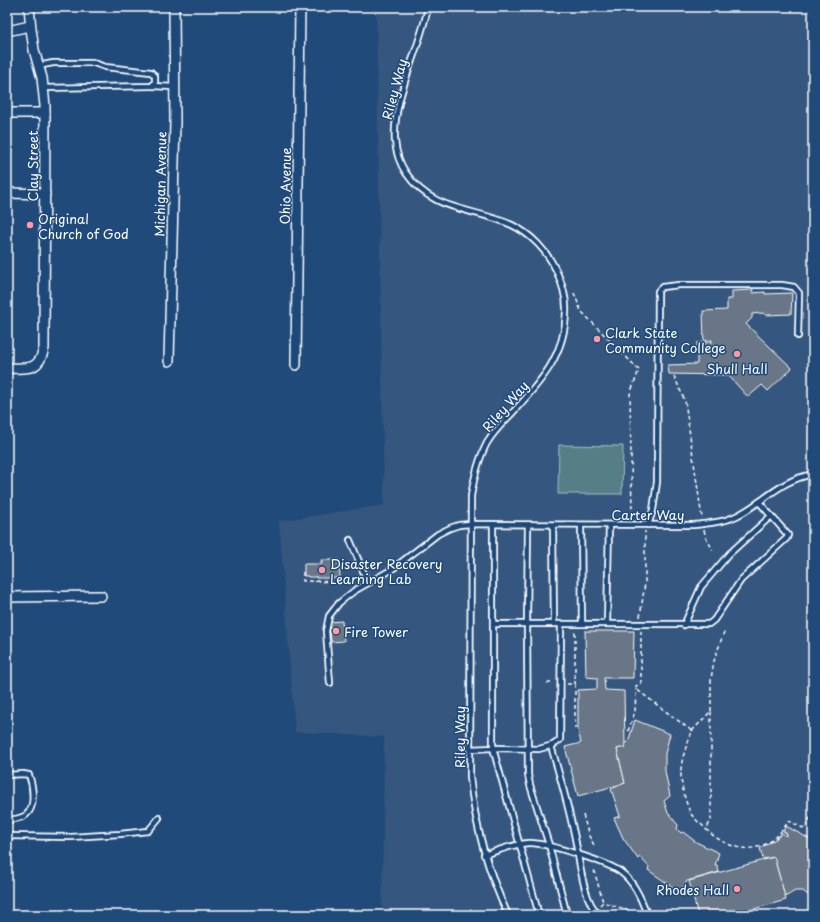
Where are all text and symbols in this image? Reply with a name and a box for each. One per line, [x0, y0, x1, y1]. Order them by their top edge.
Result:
street label: Riley Way [377, 56, 411, 122]
street label: Clay Street [23, 130, 42, 202]
street label: Michigan Avenue [150, 131, 170, 237]
street label: Ohio Avenue [275, 147, 295, 225]
place label: Original Church of God [38, 209, 129, 243]
marker: Original Church of God [25, 220, 35, 230]
place label: Clark State Community College [605, 323, 726, 357]
marker: Clark State Community College [592, 334, 602, 344]
marker: Shull Hall [732, 349, 742, 359]
place label: Shull Hall [706, 359, 768, 378]
street label: Riley Way [477, 376, 533, 436]
street label: Carter Way [612, 505, 684, 524]
place label: Disaster Recovery Learning Lab [330, 554, 443, 588]
marker: Disaster Recovery Learning Lab [317, 565, 327, 575]
place label: Fire Tower [344, 622, 409, 641]
marker: Fire Tower [331, 626, 341, 636]
street label: Riley Way [450, 706, 469, 768]
place label: Rhodes Hall [656, 880, 729, 899]
marker: Rhodes Hall [732, 884, 742, 894]

